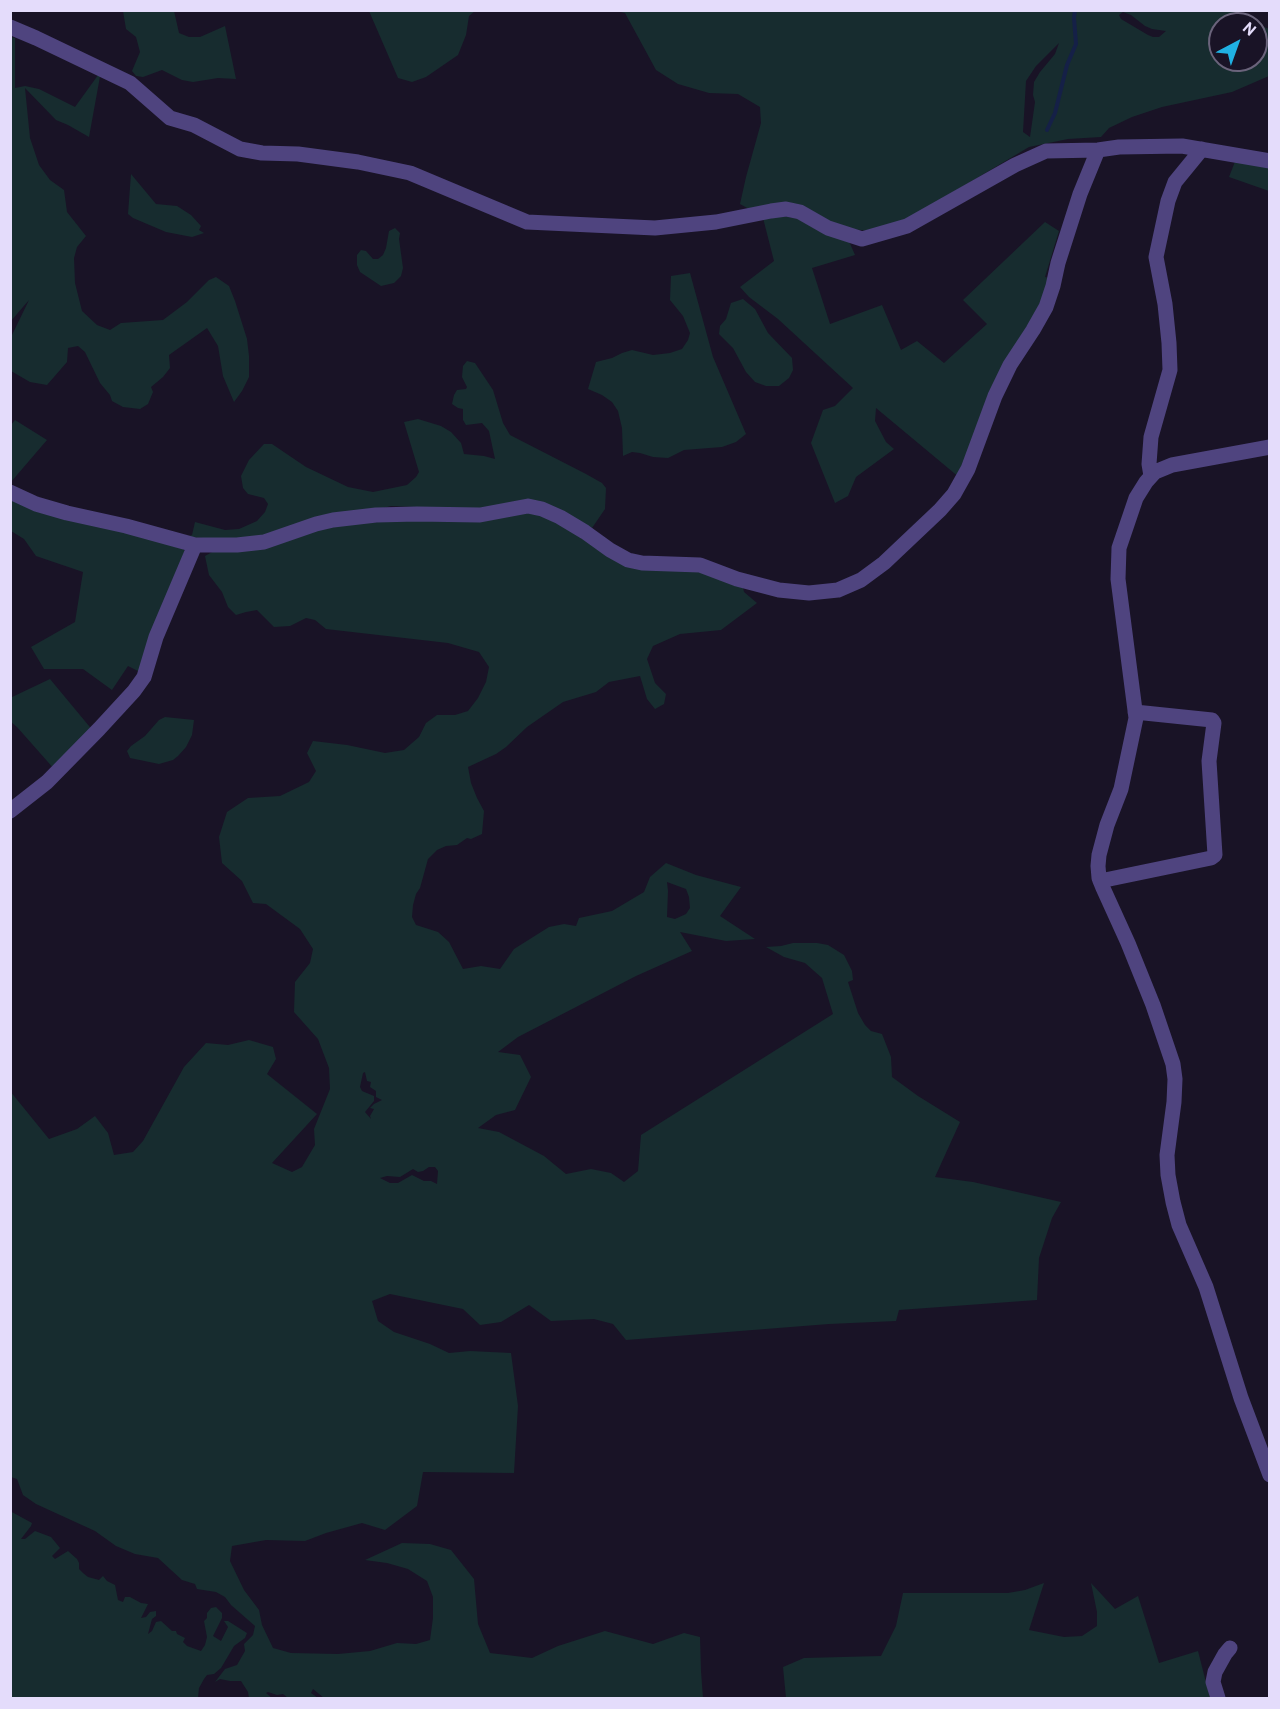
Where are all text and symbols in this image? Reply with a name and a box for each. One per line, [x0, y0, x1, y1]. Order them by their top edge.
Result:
north arrow [1208, 12, 1268, 72]
text: N [1238, 19, 1259, 41]

